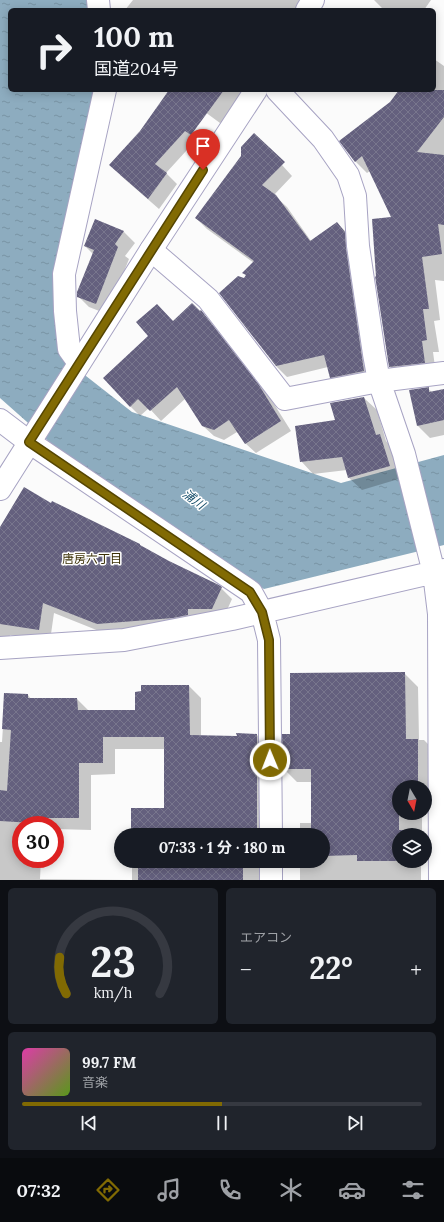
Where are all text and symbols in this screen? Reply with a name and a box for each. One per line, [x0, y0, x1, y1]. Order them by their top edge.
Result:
text: 100 m [94, 19, 174, 55]
icon: right [28, 24, 80, 76]
text: 国道204号 [94, 57, 179, 80]
pin [186, 129, 220, 170]
icon: arrive [192, 135, 214, 157]
water label: 浦川 [180, 486, 210, 513]
district label: 唐房六丁目 [62, 551, 122, 566]
position arrow [249, 739, 291, 781]
north arrow [392, 780, 432, 820]
map controls [392, 780, 432, 868]
speed limit sign: 30 [12, 816, 64, 868]
button: layers [392, 828, 432, 868]
text: 07:33 · 1 分 · 180 m [159, 838, 285, 857]
text: エアコン [240, 929, 292, 946]
text: 23 [90, 935, 136, 988]
text: 22° [309, 949, 353, 987]
text: − [240, 955, 252, 983]
text: + [410, 955, 422, 983]
text: km/h [94, 984, 133, 1003]
text: 99.7 FM [82, 1053, 136, 1072]
text: 音楽 [82, 1074, 108, 1091]
icon: previous [78, 1112, 100, 1134]
icon: pause [211, 1112, 233, 1134]
icon: next [344, 1112, 366, 1134]
icon: directions [94, 1176, 122, 1204]
icon: music [155, 1176, 183, 1204]
icon: phone [216, 1176, 244, 1204]
icon: climate [277, 1176, 305, 1204]
icon: car [338, 1176, 366, 1204]
icon: filters [399, 1176, 427, 1204]
text: 07:32 [17, 1179, 61, 1202]

